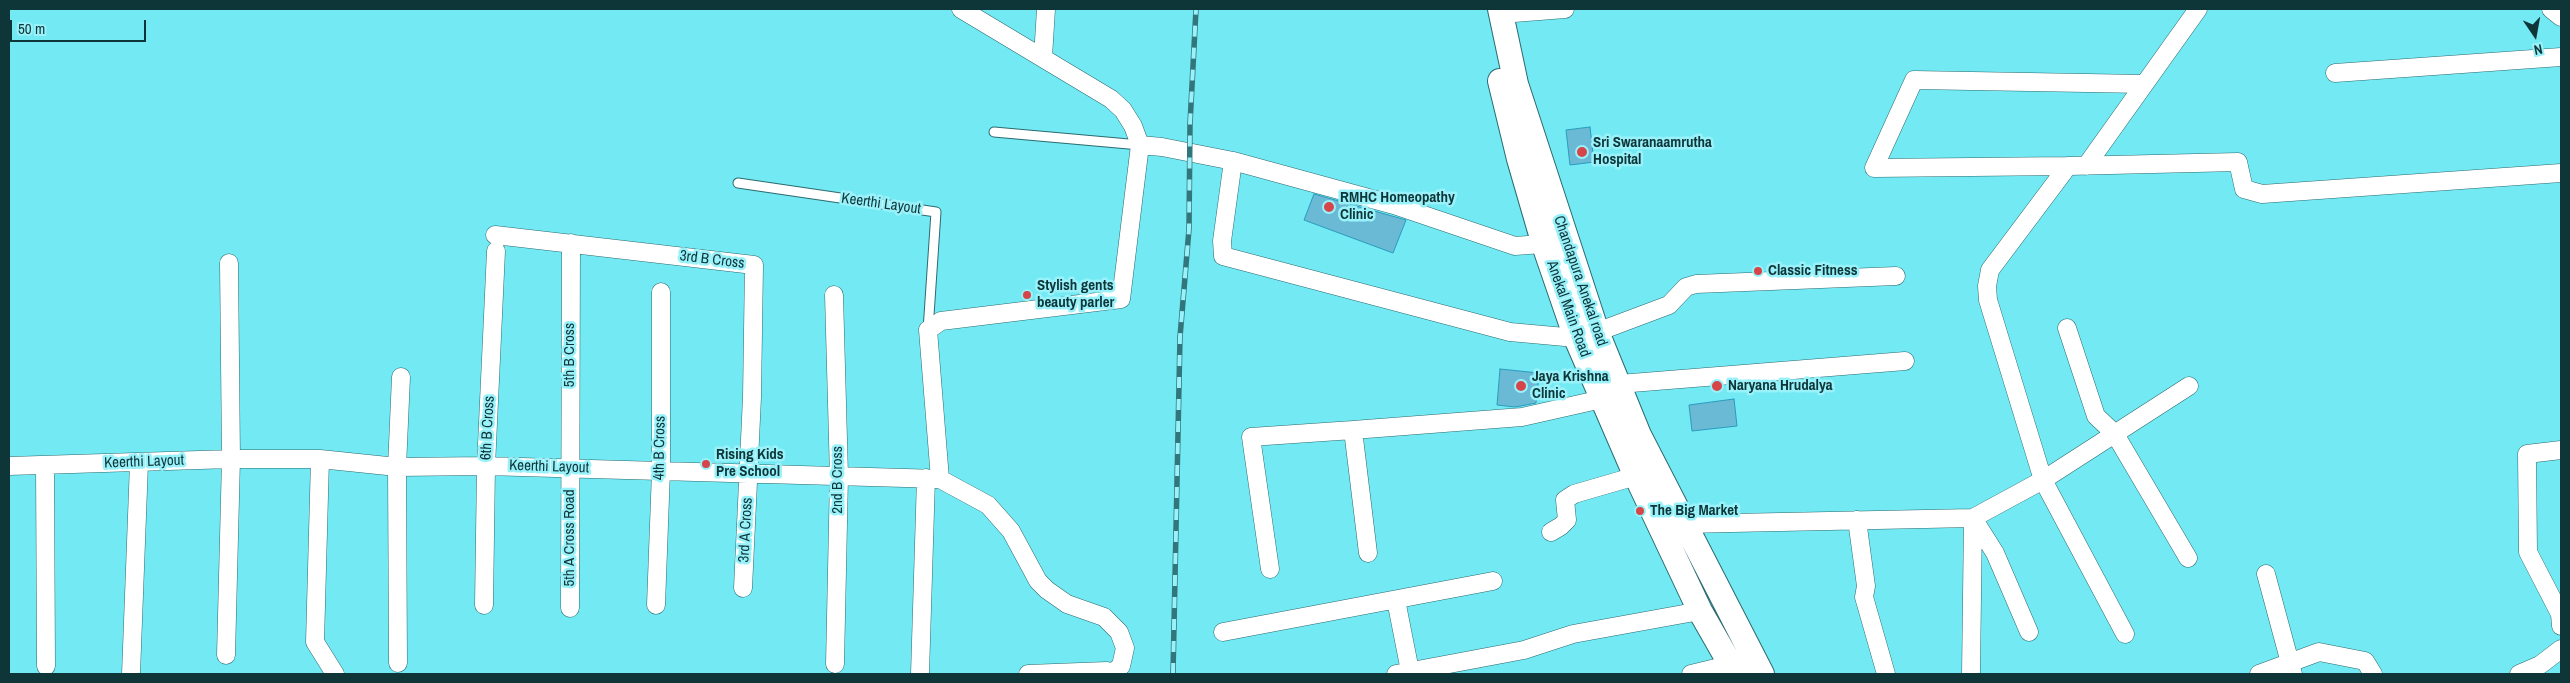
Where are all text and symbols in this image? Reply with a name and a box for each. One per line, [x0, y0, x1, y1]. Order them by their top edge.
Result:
scale bar [12, 10, 149, 42]
north arrow [2510, 10, 2560, 60]
text: 50 m [18, 18, 45, 39]
text: N [2532, 40, 2544, 59]
place label: Sri Swaranaamrutha Hospital [1593, 134, 1712, 169]
marker: Sri Swaranaamrutha Hospital [1575, 145, 1589, 159]
place label: RMHC Homeopathy Clinic [1340, 189, 1455, 224]
street label: Keerthi Layout [840, 190, 922, 218]
marker: RMHC Homeopathy Clinic [1322, 200, 1336, 214]
street label: Chandapura Anekal road [1549, 213, 1611, 349]
street label: 3rd B Cross [679, 247, 745, 273]
street label: Anekal Main Road [1542, 258, 1594, 360]
place label: Classic Fitness [1768, 262, 1858, 280]
marker: Classic Fitness [1752, 265, 1764, 277]
place label: Stylish gents beauty parler [1037, 277, 1114, 312]
marker: Stylish gents beauty parler [1021, 289, 1033, 301]
street label: 5th B Cross [561, 323, 579, 387]
place label: Jaya Krishna Clinic [1532, 368, 1609, 403]
place label: Naryana Hrudalya [1728, 377, 1833, 395]
marker: Jaya Krishna Clinic [1514, 379, 1528, 393]
marker: Naryana Hrudalya [1710, 379, 1724, 393]
street label: 6th B Cross [477, 395, 499, 461]
street label: 4th B Cross [650, 416, 670, 480]
place label: Rising Kids Pre School [716, 446, 784, 481]
street label: 2nd B Cross [829, 446, 847, 514]
street label: Keerthi Layout [104, 452, 184, 472]
street label: Keerthi Layout [509, 457, 589, 477]
marker: Rising Kids Pre School [700, 458, 712, 470]
street label: 5th A Cross Road [561, 489, 579, 587]
street label: 3rd A Cross [735, 497, 757, 563]
place label: The Big Market [1650, 502, 1738, 520]
marker: The Big Market [1634, 505, 1646, 517]

